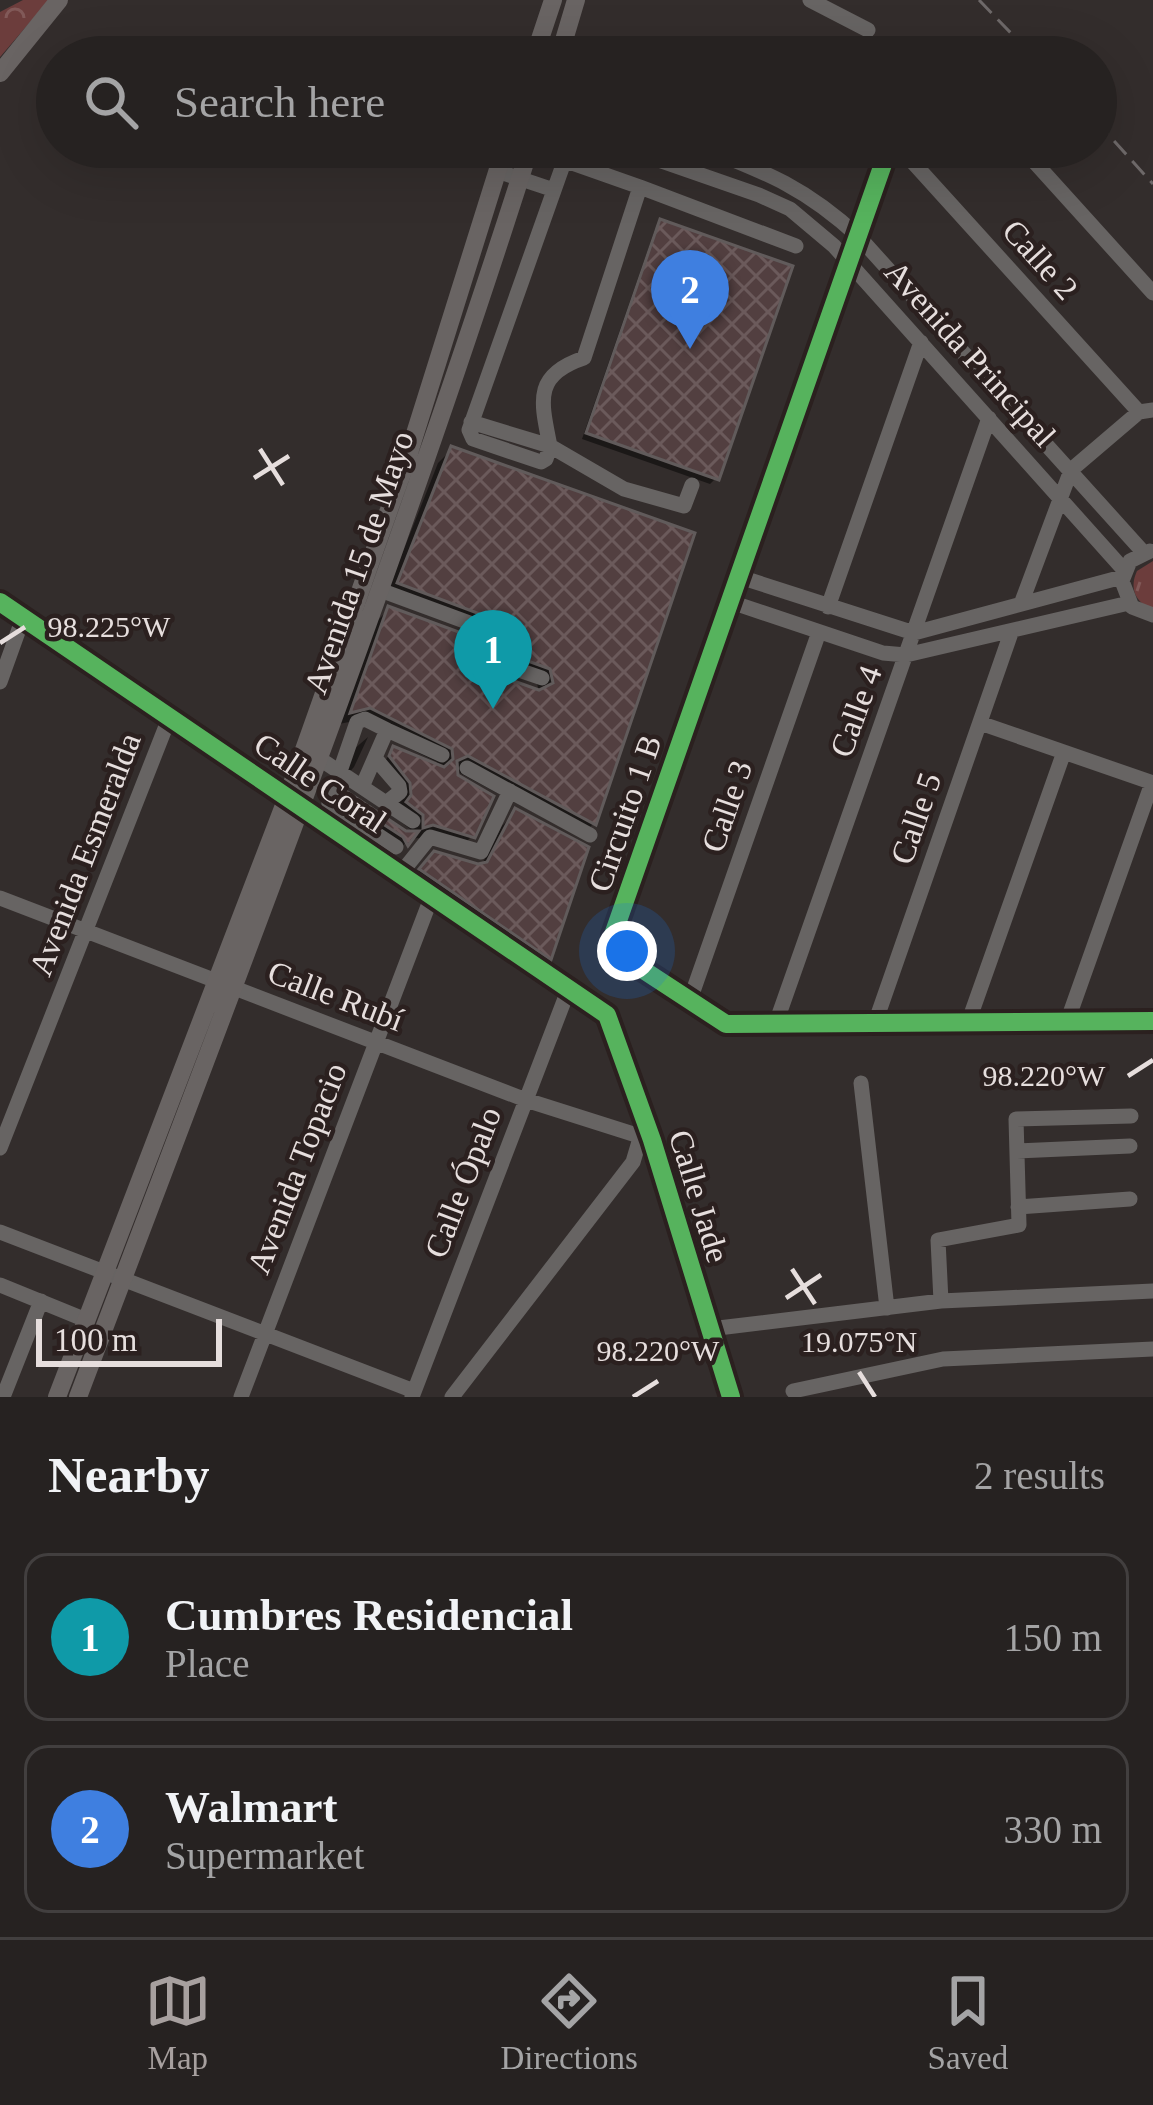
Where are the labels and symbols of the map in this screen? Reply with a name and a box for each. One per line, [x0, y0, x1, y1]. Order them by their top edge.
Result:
street label: Calle 2 [995, 213, 1085, 307]
pin: 2 [651, 250, 729, 349]
street label: Avenida Principal [878, 254, 1063, 454]
street label: Avenida 15 de Mayo [297, 426, 421, 698]
text: 98.225°W [48, 610, 171, 643]
pin: 1 [454, 610, 532, 709]
street label: Calle 4 [823, 661, 889, 762]
street label: Calle Coral [248, 726, 393, 840]
street label: Avenida Esmeralda [22, 728, 148, 981]
street label: Circuito 1 B [581, 730, 669, 896]
street label: Calle 3 [695, 756, 759, 857]
street label: Calle 5 [884, 768, 948, 869]
your location [597, 921, 657, 981]
street label: Calle Rubí [263, 954, 408, 1038]
street label: Avenida Topacio [240, 1058, 354, 1279]
text: 98.220°W [983, 1059, 1106, 1092]
street label: Calle Ópalo [417, 1102, 508, 1263]
street label: Calle Jade [662, 1126, 736, 1267]
scale bar [36, 1313, 222, 1366]
text: 19.075°N [801, 1325, 917, 1358]
text: 98.220°W [597, 1334, 720, 1367]

